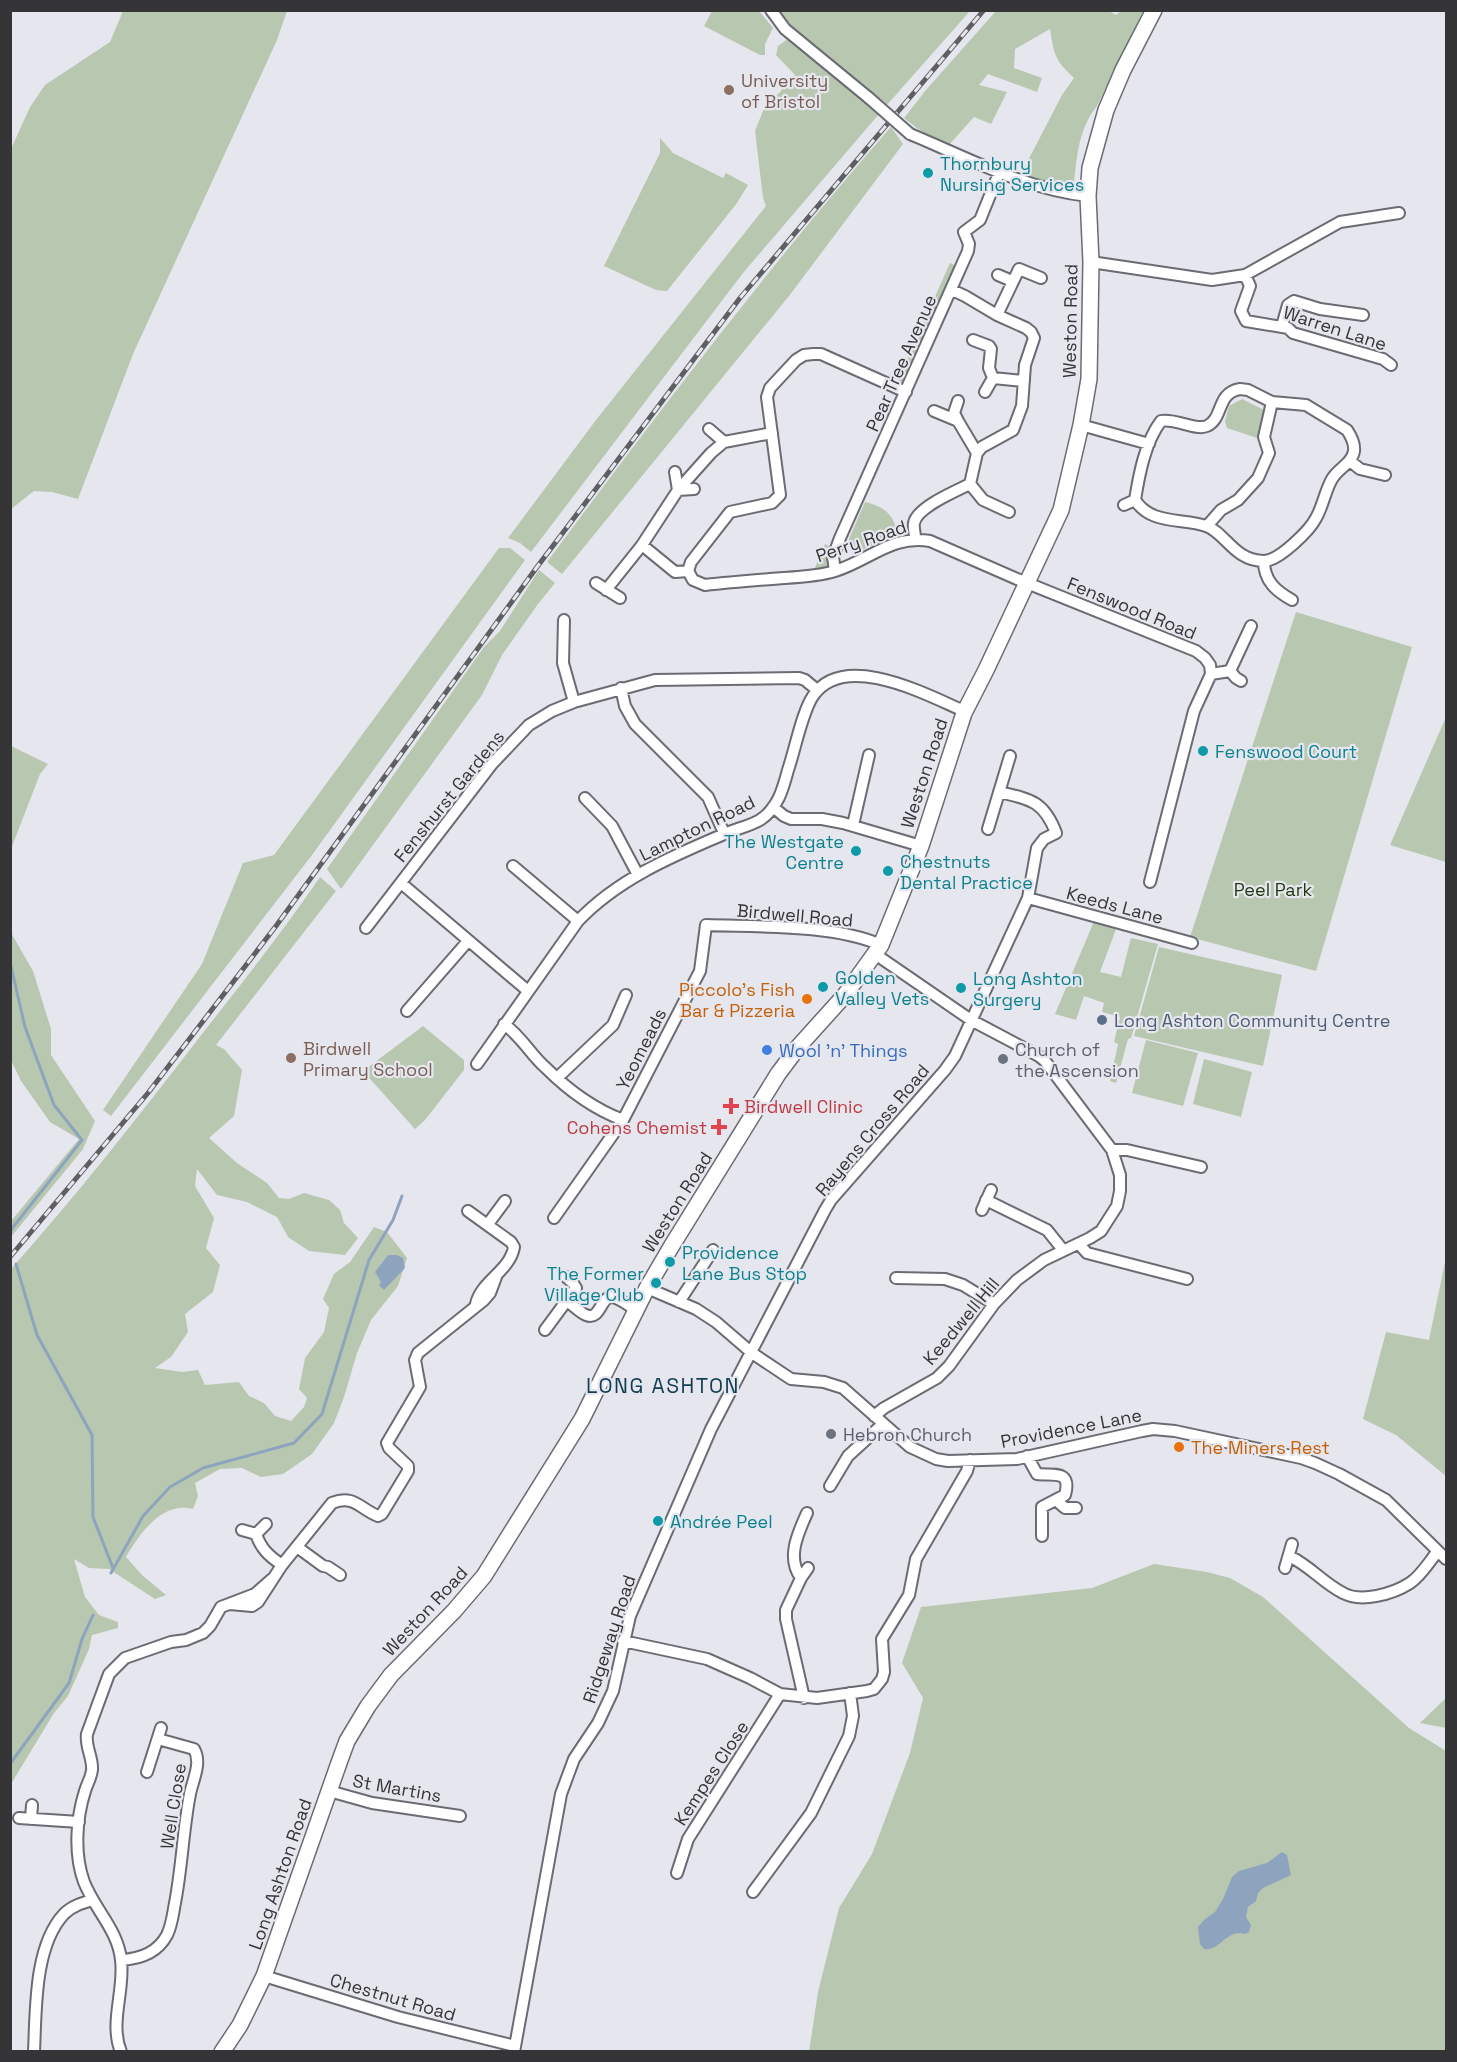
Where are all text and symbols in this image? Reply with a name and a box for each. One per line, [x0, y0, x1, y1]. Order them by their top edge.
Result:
place label: University of Bristol [741, 69, 828, 113]
marker: University of Bristol [722, 83, 736, 97]
place label: Thornbury Nursing Services [940, 152, 1084, 196]
marker: Thornbury Nursing Services [921, 166, 935, 180]
street label: Weston Road [1058, 264, 1082, 378]
street label: Pear Tree Avenue [861, 291, 941, 435]
street label: Warren Lane [1280, 300, 1390, 356]
street label: Perry Road [813, 515, 909, 567]
street label: Fenswood Road [1064, 572, 1200, 644]
street label: Weston Road [895, 715, 953, 831]
street label: Fenshurst Gardens [389, 725, 509, 867]
place label: Fenswood Court [1215, 740, 1357, 763]
marker: Fenswood Court [1196, 744, 1210, 758]
street label: Lampton Road [635, 790, 759, 866]
place label: The Westgate Centre [724, 830, 844, 874]
marker: The Westgate Centre [849, 844, 863, 858]
place label: Chestnuts Dental Practice [900, 850, 1033, 894]
marker: Chestnuts Dental Practice [881, 864, 895, 878]
park label: Peel Park [1234, 878, 1312, 901]
street label: Keeds Lane [1064, 881, 1166, 929]
street label: Birdwell Road [736, 898, 854, 932]
place label: Golden Valley Vets [835, 966, 929, 1010]
place label: Long Ashton Surgery [973, 967, 1083, 1011]
place label: Piccolo's Fish Bar & Pizzeria [679, 978, 795, 1022]
marker: Golden Valley Vets [816, 980, 830, 994]
marker: Long Ashton Surgery [954, 981, 968, 995]
marker: Piccolo's Fish Bar & Pizzeria [800, 992, 814, 1006]
street label: Yeomeads [611, 1004, 671, 1094]
place label: Long Ashton Community Centre [1114, 1009, 1390, 1032]
marker: Long Ashton Community Centre [1095, 1013, 1109, 1027]
place label: Birdwell Primary School [303, 1037, 433, 1081]
place label: Church of the Ascension [1015, 1038, 1139, 1082]
place label: Wool 'n' Things [779, 1039, 908, 1062]
marker: Wool 'n' Things [760, 1043, 774, 1057]
marker: Birdwell Primary School [284, 1051, 298, 1065]
marker: Church of the Ascension [996, 1052, 1010, 1066]
street label: Rayens Cross Road [810, 1059, 934, 1201]
place label: Birdwell Clinic [744, 1095, 863, 1118]
marker: Birdwell Clinic [722, 1097, 740, 1115]
place label: Cohens Chemist [567, 1116, 707, 1139]
marker: Cohens Chemist [712, 1120, 726, 1134]
street label: Weston Road [637, 1147, 717, 1257]
place label: Providence Lane Bus Stop [682, 1241, 807, 1285]
marker: Providence Lane Bus Stop [663, 1255, 677, 1269]
place label: The Former Village Club [544, 1262, 644, 1306]
street label: Keedwell Hill [918, 1273, 1004, 1369]
marker: The Former Village Club [649, 1276, 663, 1290]
district label: LONG ASHTON [586, 1372, 740, 1399]
street label: Providence Lane [998, 1403, 1144, 1453]
place label: Hebron Church [843, 1423, 972, 1446]
marker: Hebron Church [824, 1427, 838, 1441]
place label: The Miners Rest [1191, 1436, 1330, 1459]
marker: The Miners Rest [1172, 1440, 1186, 1454]
place label: Andrée Peel [670, 1510, 773, 1533]
marker: Andrée Peel [651, 1514, 665, 1528]
street label: Weston Road [378, 1561, 472, 1661]
street label: Ridgeway Road [577, 1572, 641, 1706]
street label: Kempes Close [669, 1716, 753, 1830]
street label: Well Close [155, 1761, 191, 1851]
street label: St Martins [351, 1769, 443, 1807]
street label: Long Ashton Road [243, 1795, 317, 1953]
street label: Chestnut Road [327, 1968, 459, 2026]

